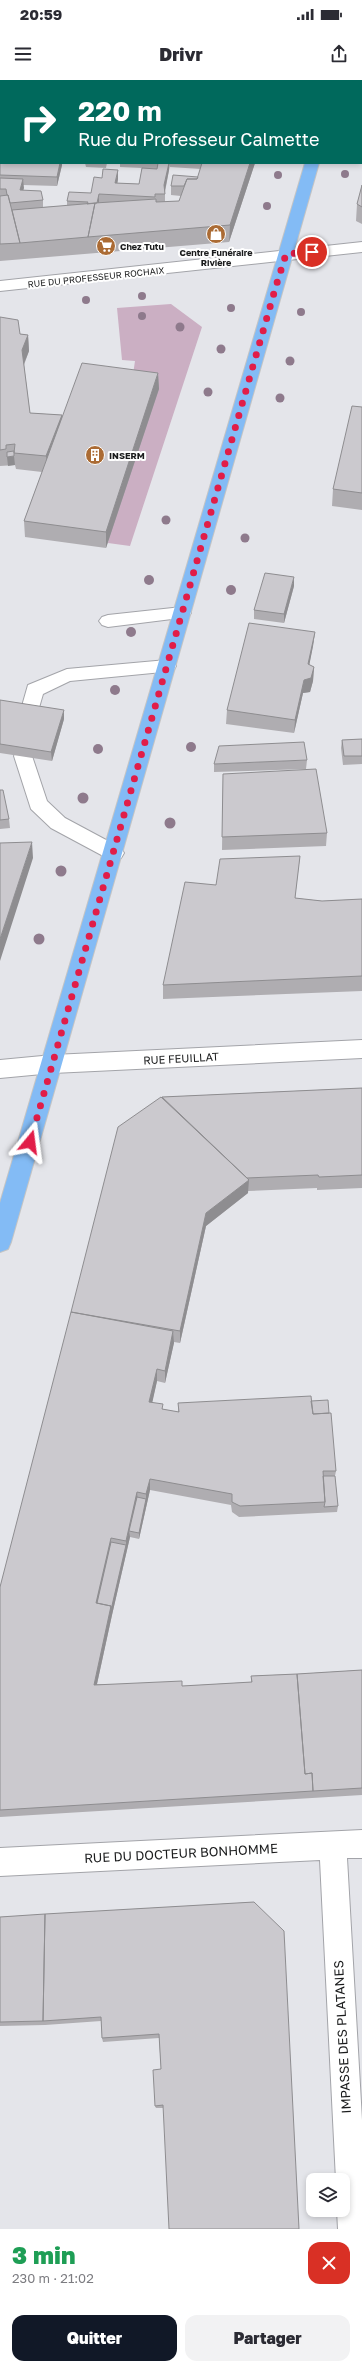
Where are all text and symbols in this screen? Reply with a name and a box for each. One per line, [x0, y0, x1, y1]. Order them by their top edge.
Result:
text: 20:59 [20, 5, 62, 23]
icon: menu [12, 43, 34, 65]
text: Drivr [159, 43, 203, 65]
icon: share [328, 43, 350, 65]
text: 220 m [78, 94, 162, 127]
icon: right [12, 96, 64, 148]
text: Rue du Professeur Calmette [78, 128, 319, 150]
shop icon: Centre Funéraire Rivière [205, 223, 227, 245]
supermarket icon: Chez Tutu [95, 235, 117, 257]
pin [295, 235, 329, 269]
place label: Chez Tutu [120, 241, 164, 252]
icon: arrive [301, 241, 323, 263]
place label: Centre Funéraire Rivière [180, 247, 253, 268]
street label: RUE DU PROFESSEUR ROCHAIX [27, 264, 165, 290]
building icon: INSERM [84, 444, 106, 466]
place label: INSERM [109, 450, 145, 461]
street label: RUE FEUILLAT [143, 1050, 219, 1066]
position arrow [9, 1121, 51, 1163]
street label: RUE DU DOCTEUR BONHOMME [84, 1840, 278, 1866]
street label: IMPASSE DES PLATANES [330, 1960, 354, 2114]
map controls [306, 2173, 350, 2217]
button: layers [306, 2173, 350, 2217]
text: 3 min [12, 2240, 75, 2269]
button: close [308, 2242, 350, 2284]
text: 230 m · 21:02 [12, 2270, 94, 2286]
button: Quitter [12, 2315, 177, 2361]
button: Partager [185, 2315, 350, 2361]

